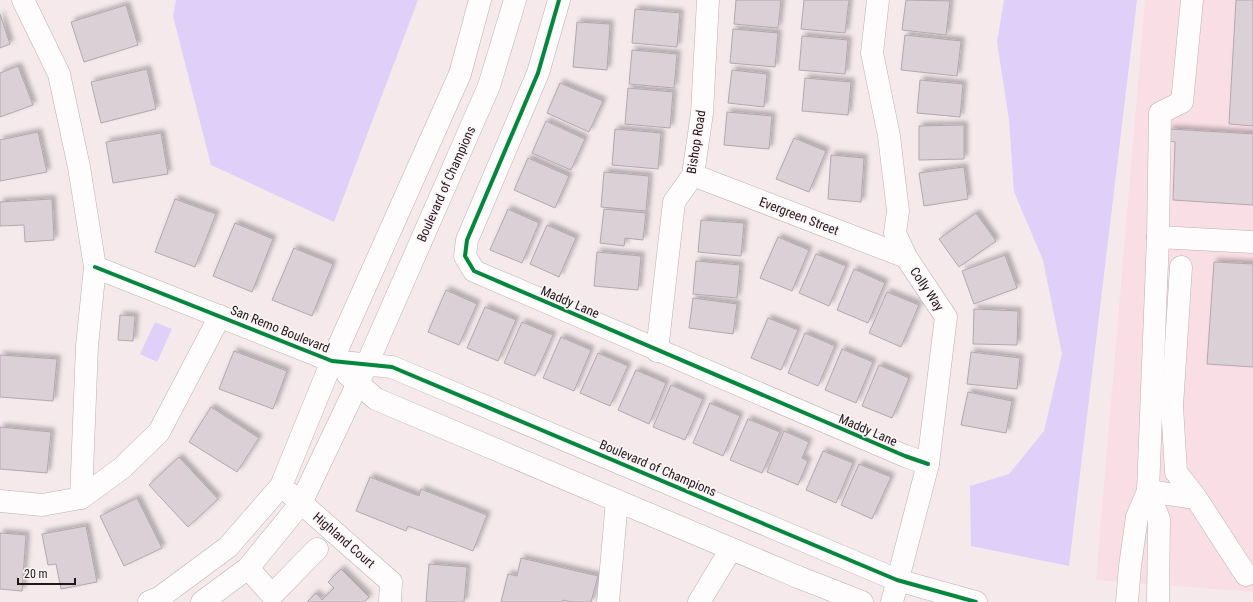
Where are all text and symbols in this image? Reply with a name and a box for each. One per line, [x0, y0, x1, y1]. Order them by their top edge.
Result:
street label: Bishop Road [684, 109, 708, 175]
street label: Boulevard of Champions [414, 124, 478, 244]
street label: Evergreen Street [757, 194, 841, 238]
street label: Colly Way [907, 264, 947, 314]
street label: Maddy Lane [538, 283, 602, 321]
street label: San Remo Boulevard [228, 302, 332, 356]
street label: Maddy Lane [836, 411, 900, 449]
street label: Boulevard of Champions [597, 437, 719, 499]
street label: Highland Court [310, 509, 378, 571]
scale bar [18, 560, 75, 586]
text: 20 m [24, 567, 48, 581]

